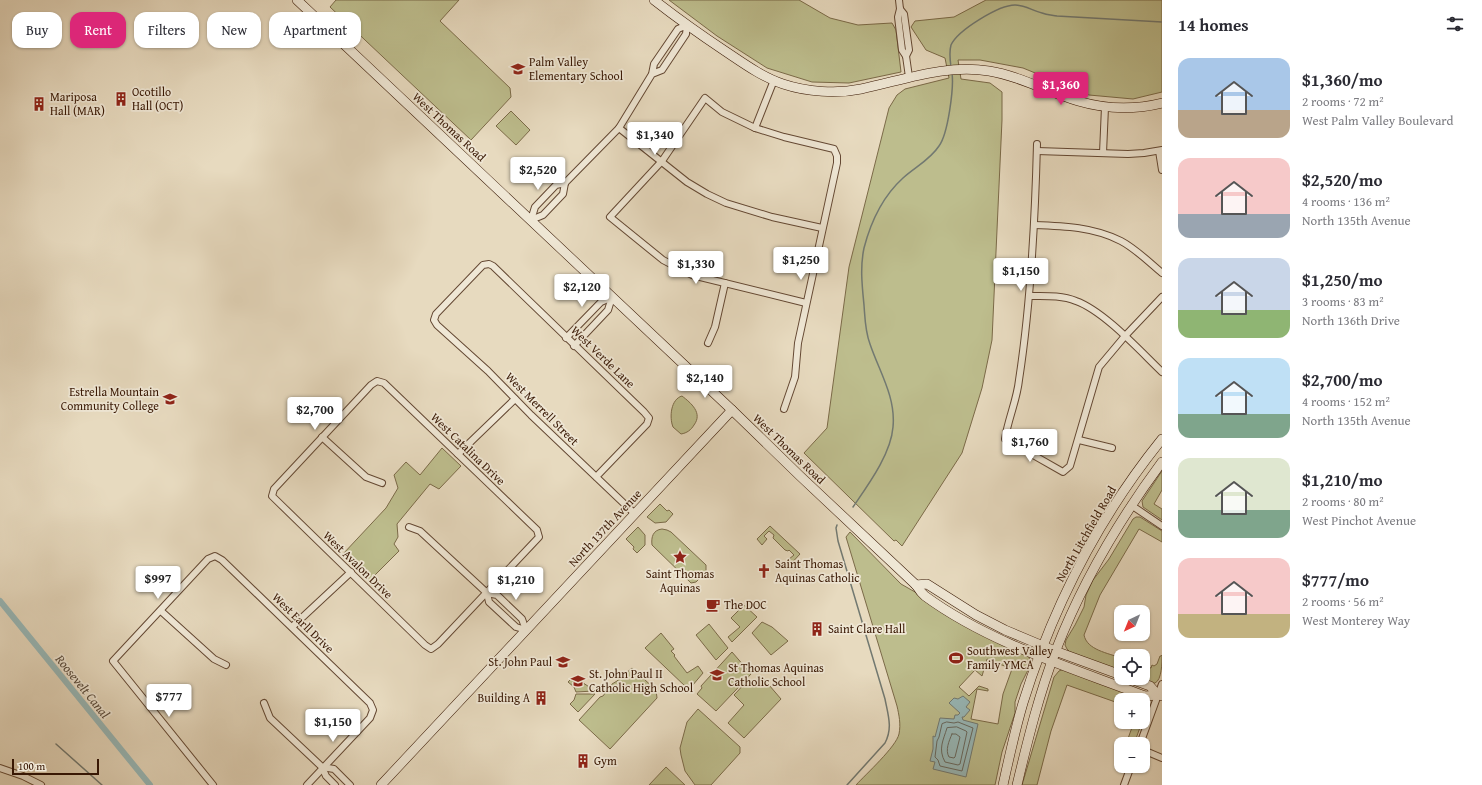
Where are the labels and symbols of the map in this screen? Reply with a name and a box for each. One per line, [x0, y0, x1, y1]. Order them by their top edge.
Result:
place label: Palm Valley Elementary School [529, 53, 624, 84]
school or university icon: Palm Valley Elementary School [510, 61, 526, 77]
pin: $1,360 [1028, 72, 1094, 106]
place label: Ocotillo Hall (OCT) [132, 83, 183, 114]
place label: Mariposa Hall (MAR) [50, 88, 105, 119]
street label: West Thomas Road [409, 88, 490, 166]
building icon: Ocotillo Hall (OCT) [113, 91, 129, 107]
building icon: Mariposa Hall (MAR) [31, 96, 47, 112]
pin: $1,340 [622, 122, 688, 156]
pin: $2,520 [505, 157, 571, 191]
pin: $1,250 [768, 247, 834, 281]
pin: $1,330 [663, 251, 729, 285]
pin: $1,150 [988, 258, 1054, 292]
pin: $2,120 [549, 274, 615, 308]
street label: West Verde Lane [568, 322, 639, 392]
pin: $2,140 [672, 365, 738, 399]
street label: West Merrell Street [502, 368, 583, 450]
place label: Estrella Mountain Community College [61, 383, 159, 414]
school or university icon: Estrella Mountain Community College [162, 391, 178, 407]
pin: $2,700 [282, 397, 348, 431]
street label: West Catalina Drive [427, 409, 510, 489]
street label: West Thomas Road [749, 410, 830, 488]
pin: $1,760 [997, 429, 1063, 463]
street label: North Litchfield Road [1051, 482, 1120, 585]
street label: North 137th Avenue [564, 485, 645, 570]
street label: West Avalon Drive [320, 527, 397, 603]
place icon: Saint Thomas Aquinas [672, 549, 688, 565]
place label: Saint Thomas Aquinas Catholic [775, 555, 860, 586]
church icon: Saint Thomas Aquinas Catholic [756, 563, 772, 579]
place label: Saint Thomas Aquinas [646, 565, 714, 596]
pin: $997 [134, 566, 182, 600]
pin: $1,210 [483, 567, 549, 601]
street label: West Earll Drive [269, 589, 338, 657]
place label: The DOC [724, 596, 767, 613]
cafe icon: The DOC [705, 597, 721, 613]
north arrow [1114, 605, 1150, 641]
place label: Saint Clare Hall [828, 620, 906, 637]
building icon: Saint Clare Hall [809, 621, 825, 637]
place label: Southwest Valley Family YMCA [967, 642, 1053, 673]
water label: Roosevelt Canal [50, 650, 114, 722]
sports icon: Southwest Valley Family YMCA [948, 650, 964, 666]
place label: St. John Paul [488, 653, 553, 670]
school or university icon: St. John Paul [555, 654, 571, 670]
place label: St Thomas Aquinas Catholic School [728, 659, 824, 690]
place label: St. John Paul II Catholic High School [589, 665, 694, 696]
school or university icon: St Thomas Aquinas Catholic School [709, 667, 725, 683]
school or university icon: St. John Paul II Catholic High School [570, 673, 586, 689]
pin: $777 [145, 684, 193, 718]
place label: Building A [478, 689, 531, 706]
building icon: Building A [533, 690, 549, 706]
pin: $1,150 [300, 709, 366, 743]
place label: Gym [594, 752, 617, 769]
building icon: Gym [575, 753, 591, 769]
scale bar [12, 757, 99, 776]

